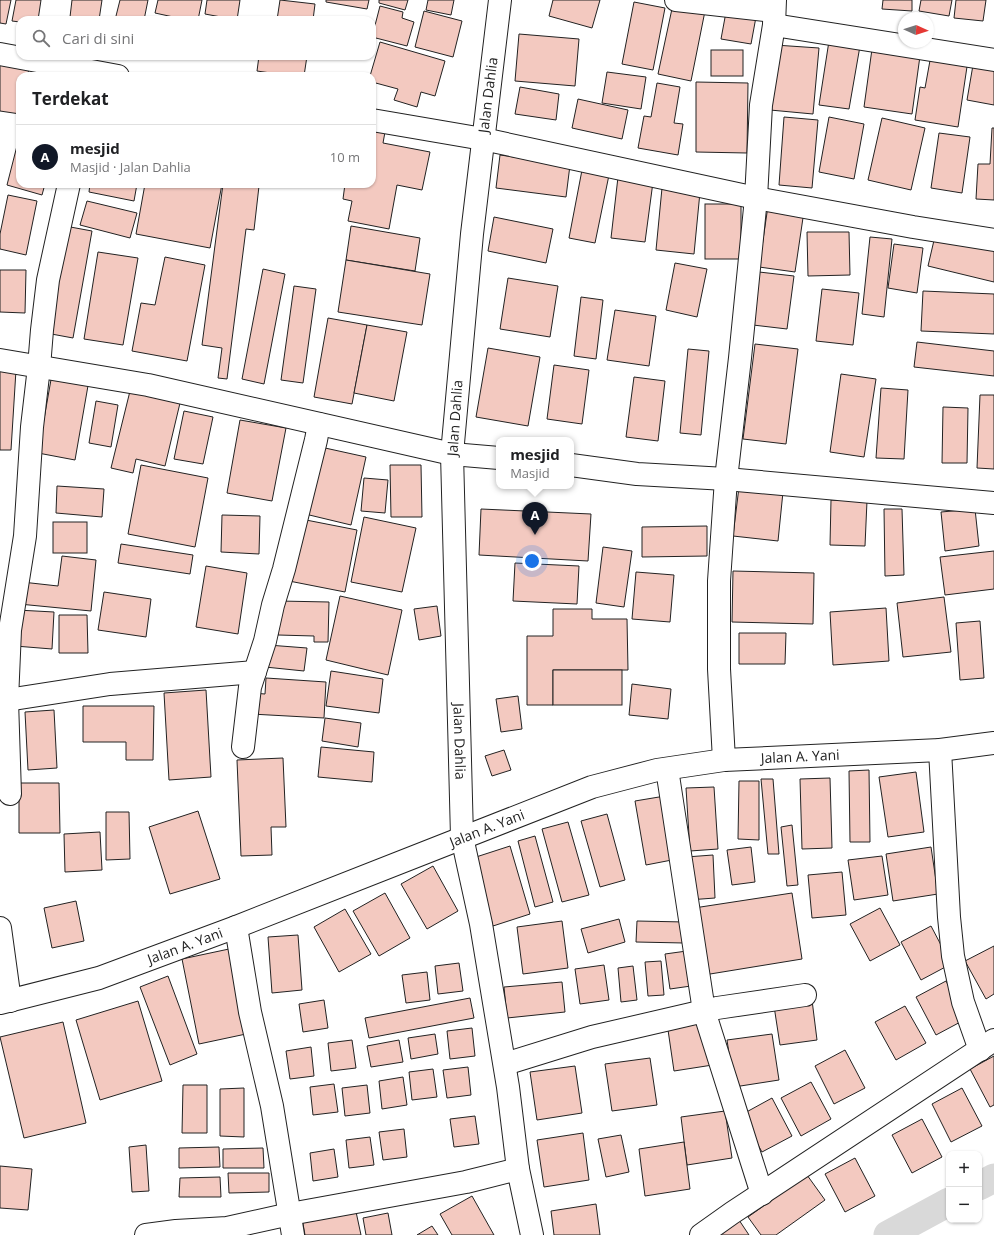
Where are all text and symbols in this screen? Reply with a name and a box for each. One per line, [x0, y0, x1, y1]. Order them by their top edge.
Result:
north arrow [898, 12, 934, 48]
search box [16, 16, 376, 60]
icon: search [30, 27, 52, 49]
text: Cari di sini [62, 28, 134, 48]
street label: Jalan Dahlia [473, 56, 502, 136]
text: Terdekat [32, 87, 109, 110]
text: mesjid [70, 138, 120, 158]
text: A [41, 148, 49, 166]
text: 10 m [330, 148, 360, 166]
text: Masjid · Jalan Dahlia [70, 158, 191, 176]
street label: Jalan Dahlia [442, 379, 467, 459]
popup [496, 437, 574, 489]
text: mesjid [510, 444, 560, 464]
text: Masjid [510, 464, 550, 482]
pin: A [522, 502, 548, 535]
your location [522, 551, 542, 571]
street label: Jalan Dahlia [449, 701, 470, 780]
street label: Jalan A. Yani [758, 745, 840, 767]
street label: Jalan A. Yani [445, 805, 527, 852]
street label: Jalan A. Yani [143, 923, 225, 969]
map controls [946, 1151, 982, 1223]
button: + [946, 1151, 982, 1187]
button: − [946, 1187, 982, 1223]

